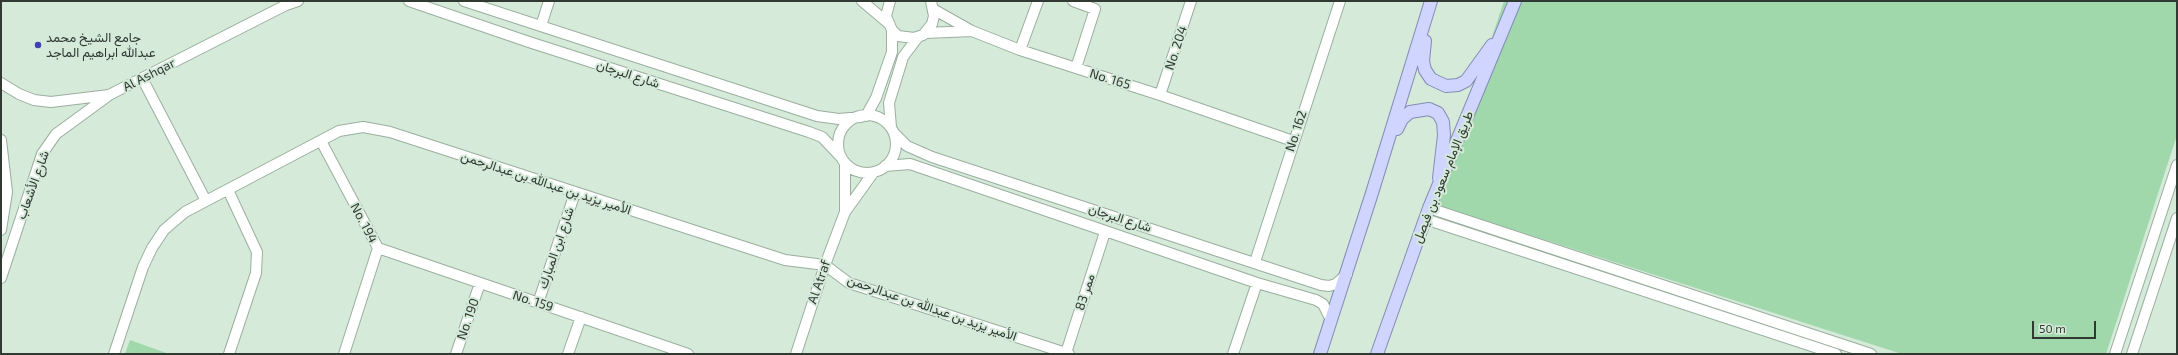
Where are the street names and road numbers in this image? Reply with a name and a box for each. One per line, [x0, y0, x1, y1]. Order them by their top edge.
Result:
street label: No. 204 [1162, 24, 1190, 72]
street label: Al Ashqar [120, 55, 178, 95]
street label: شارع البرجان [595, 57, 661, 91]
street label: No. 165 [1088, 65, 1132, 93]
street label: No. 162 [1282, 108, 1310, 154]
street label: طريق الإمام سعود بن فيصل [1409, 109, 1477, 245]
street label: الأمير يزيد بن عبدالله بن عبدالرحمن [459, 148, 633, 218]
street label: شارع الأشعاب [13, 149, 53, 221]
street label: No. 194 [347, 200, 381, 246]
street label: شارع البرجان [1087, 201, 1153, 235]
street label: شارع ابن المبارك [535, 205, 577, 291]
street label: Al Atraf [804, 258, 834, 306]
street label: الأمير يزيد بن عبدالله بن عبدالرحمن [845, 272, 1019, 344]
street label: ممر 83 [1072, 272, 1098, 312]
street label: No. 159 [511, 287, 555, 315]
street label: No. 190 [454, 296, 482, 342]

